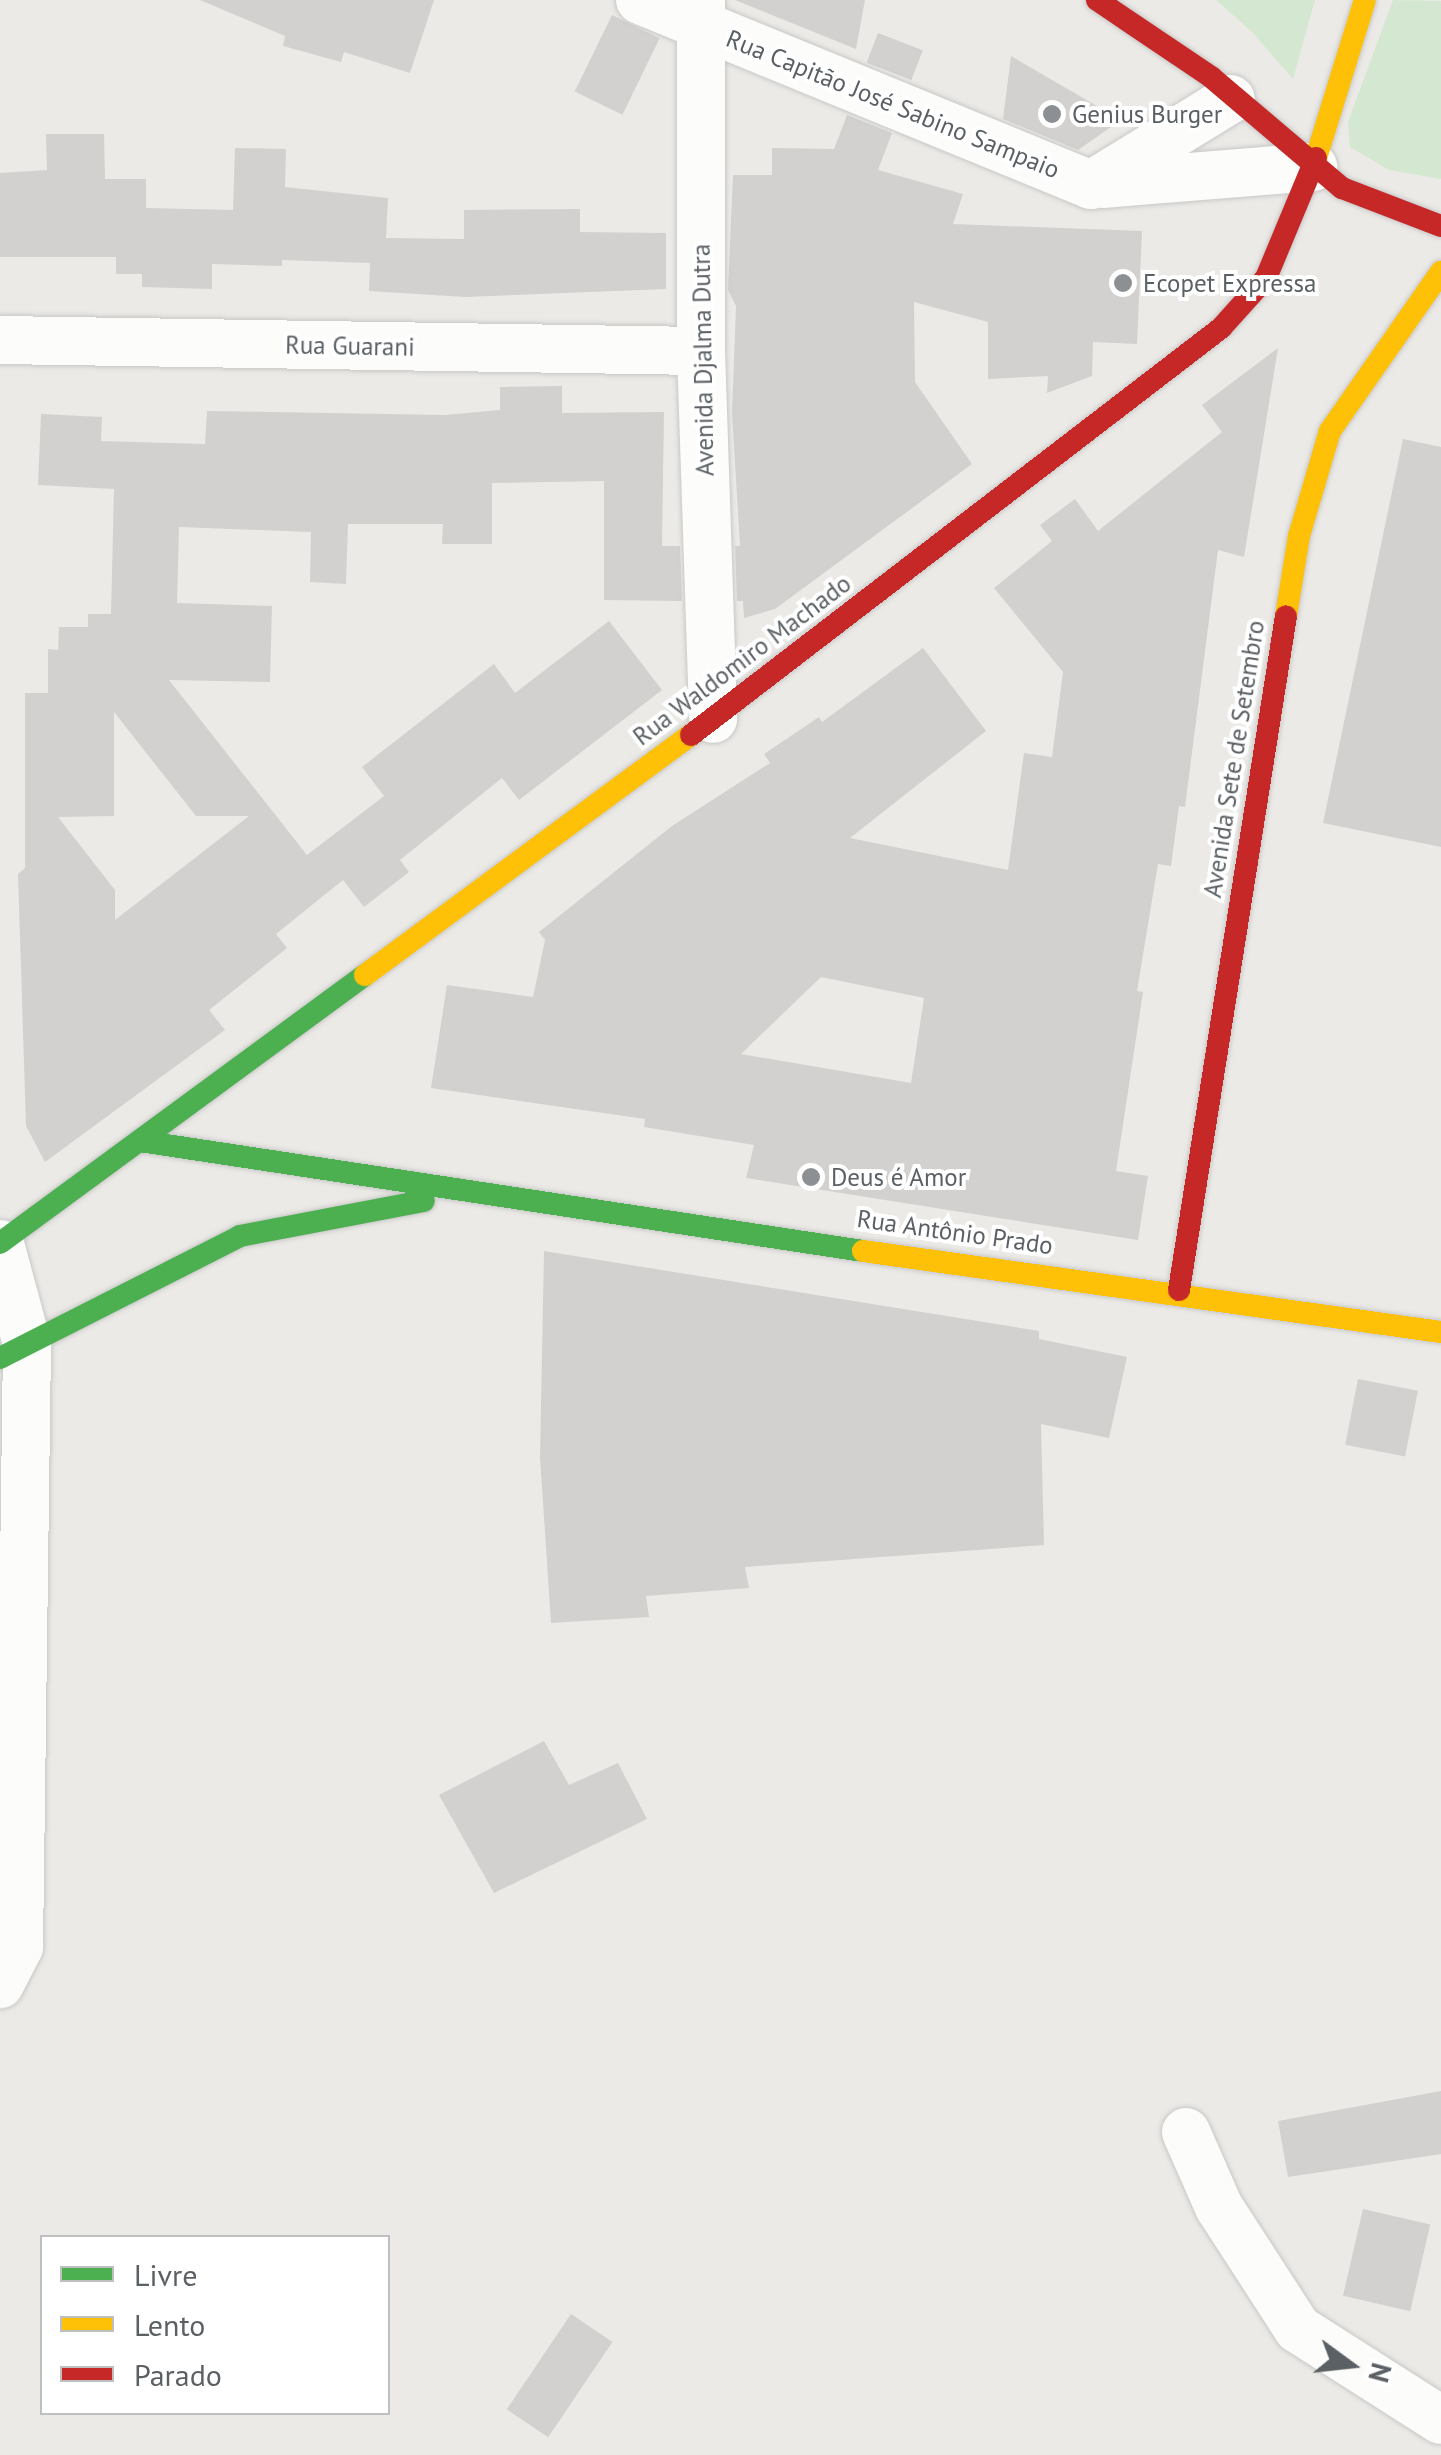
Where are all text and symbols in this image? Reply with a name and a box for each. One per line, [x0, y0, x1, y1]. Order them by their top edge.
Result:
street label: Rua Capitão José Sabino Sampaio [722, 23, 1064, 185]
place label: Genius Burger [1072, 99, 1222, 129]
marker: Genius Burger [1041, 103, 1063, 125]
street label: Avenida Djalma Dutra [686, 244, 720, 476]
place label: Ecopet Expressa [1143, 268, 1316, 298]
marker: Ecopet Expressa [1112, 272, 1134, 294]
street label: Rua Guarani [285, 330, 415, 362]
street label: Rua Waldomiro Machado [627, 568, 857, 752]
street label: Avenida Sete de Setembro [1197, 618, 1271, 900]
place label: Deus é Amor [831, 1162, 967, 1192]
marker: Deus é Amor [800, 1166, 822, 1188]
street label: Rua Antônio Prado [855, 1203, 1055, 1261]
legend [40, 2235, 390, 2415]
text: Livre [134, 2255, 197, 2294]
text: Lento [134, 2305, 205, 2344]
north arrow [1301, 2315, 1401, 2415]
text: Parado [134, 2355, 222, 2394]
text: N [1360, 2359, 1401, 2387]

